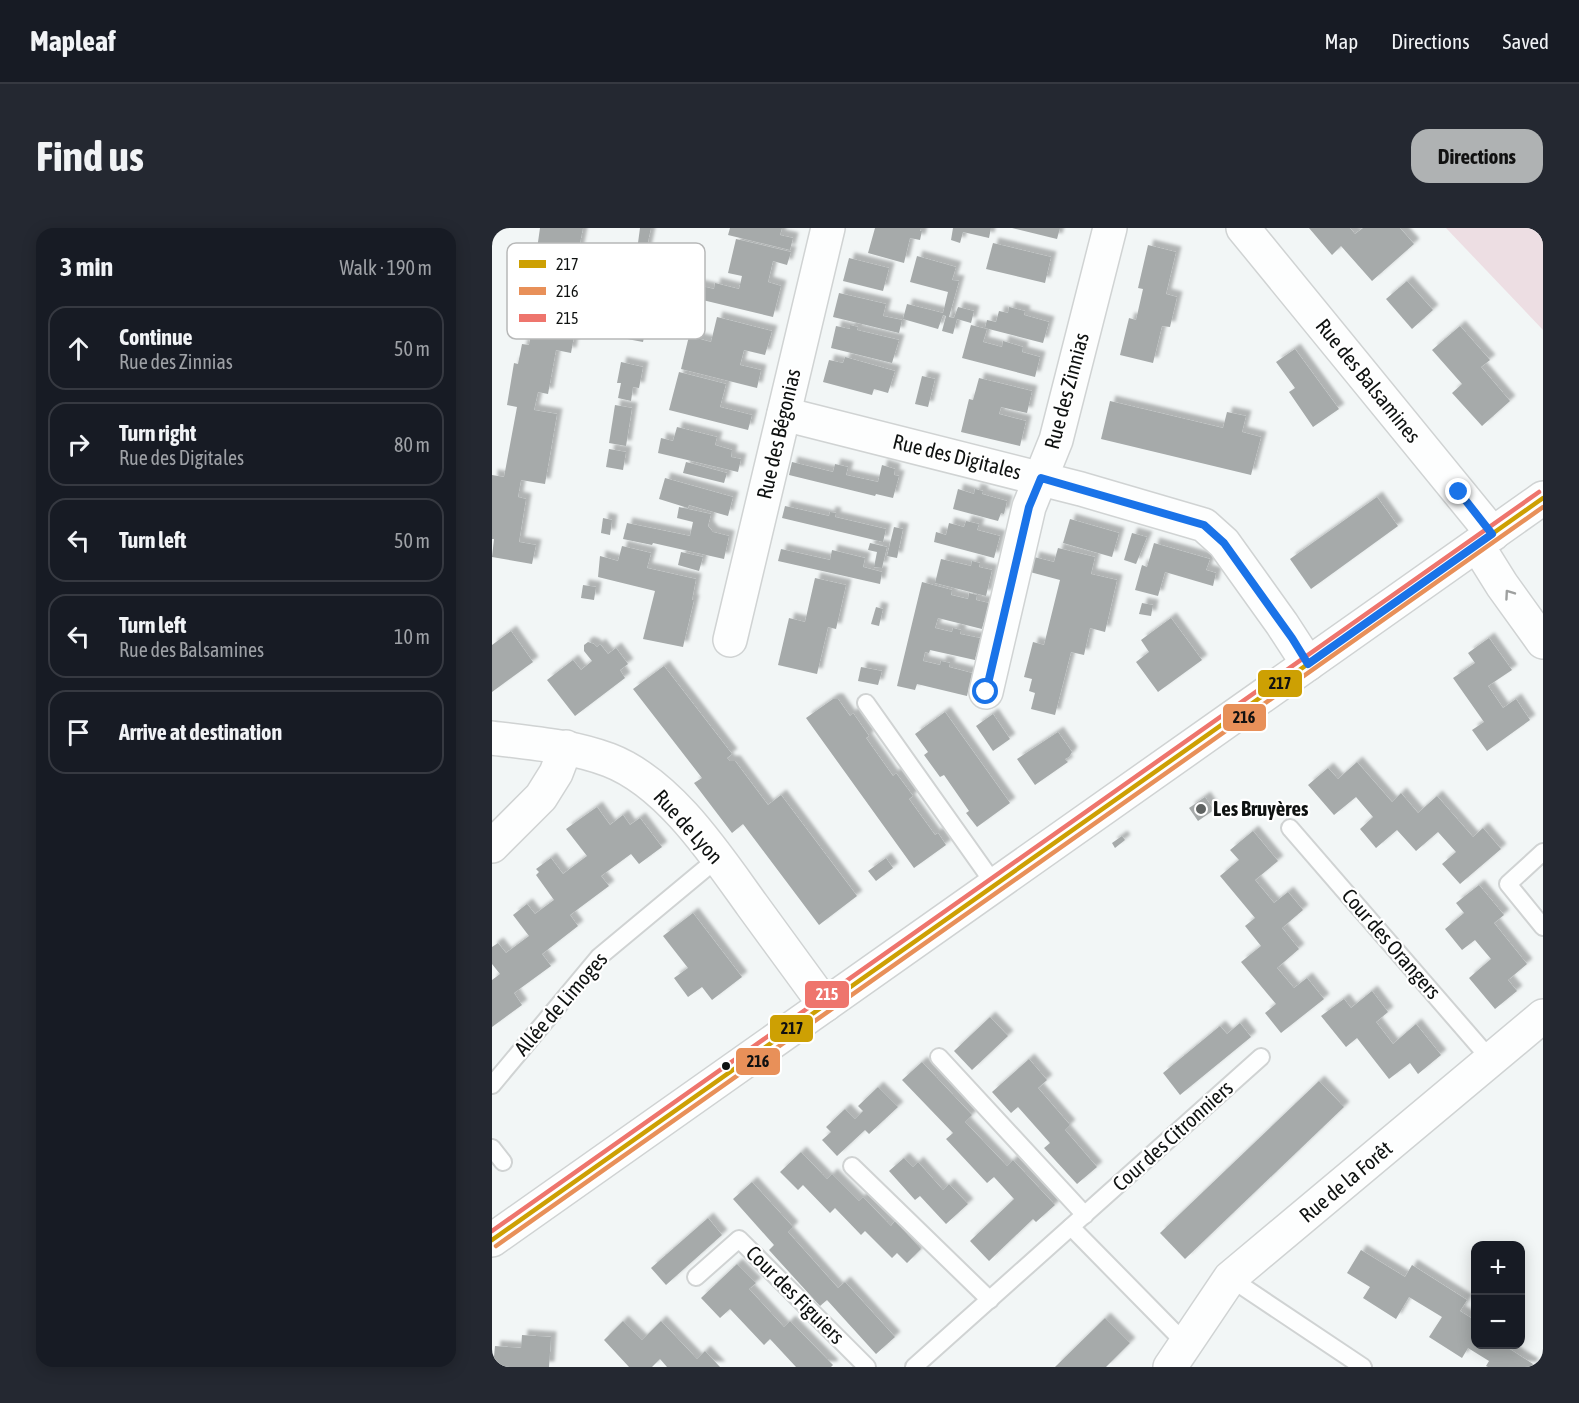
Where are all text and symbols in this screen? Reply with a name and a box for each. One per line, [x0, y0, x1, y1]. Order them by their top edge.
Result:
text: Mapleaf [30, 25, 116, 57]
text: Map [1324, 29, 1358, 53]
text: Directions [1391, 29, 1470, 53]
text: Saved [1503, 29, 1549, 53]
button: Directions [1411, 129, 1543, 183]
text: Find us [36, 132, 144, 180]
legend [507, 243, 705, 339]
text: 3 min [60, 252, 113, 282]
text: 217 [556, 255, 579, 273]
text: Walk · 190 m [340, 256, 432, 279]
text: 216 [556, 282, 579, 300]
text: 215 [556, 309, 579, 327]
street label: Rue des Balsamines [1312, 314, 1426, 447]
text: Continue [119, 324, 193, 350]
street label: Rue des Zinnias [1039, 330, 1093, 452]
icon: ahead [62, 332, 95, 365]
text: 50 m [394, 337, 430, 360]
text: Rue des Zinnias [119, 350, 233, 373]
street label: Rue des Bégonias [751, 366, 805, 501]
text: Turn right [119, 420, 196, 446]
icon: right [62, 428, 95, 461]
street label: Rue des Digitales [891, 428, 1024, 484]
text: 80 m [394, 433, 430, 456]
text: Rue des Digitales [119, 446, 244, 469]
route end [1445, 478, 1471, 504]
icon: left [62, 524, 95, 557]
text: Turn left [119, 527, 186, 553]
text: 50 m [394, 529, 430, 552]
one-way arrow [1505, 590, 1516, 601]
text: Turn left [119, 612, 186, 638]
icon: left [62, 620, 95, 653]
text: 10 m [394, 625, 430, 648]
text: Rue des Balsamines [119, 638, 264, 661]
line badge: 217 [1257, 669, 1303, 698]
text: 217 [1269, 674, 1291, 692]
route start [972, 678, 998, 704]
line badge: 216 [1222, 703, 1267, 732]
text: 216 [1233, 708, 1256, 726]
icon: arrive [62, 716, 95, 749]
text: Arrive at destination [119, 719, 282, 745]
street label: Rue de Lyon [649, 784, 728, 868]
place label: Les Bruyères [1213, 796, 1309, 820]
marker: Les Bruyères [1194, 802, 1208, 816]
street label: Cour des Orangers [1337, 883, 1446, 1003]
street label: Allée de Limoges [509, 947, 612, 1060]
line badge: 215 [804, 980, 850, 1009]
text: 215 [816, 985, 839, 1003]
line badge: 217 [769, 1014, 814, 1043]
text: 217 [781, 1019, 803, 1037]
line badge: 216 [735, 1047, 781, 1076]
text: 216 [747, 1052, 770, 1070]
unlabelled marker [720, 1060, 732, 1072]
street label: Cour des Citronniers [1107, 1075, 1237, 1195]
street label: Rue de la Forêt [1294, 1136, 1396, 1227]
street label: Cour des Figuiers [742, 1240, 850, 1348]
map controls [1471, 1241, 1525, 1349]
button: + [1471, 1241, 1525, 1295]
button: − [1471, 1295, 1525, 1349]

